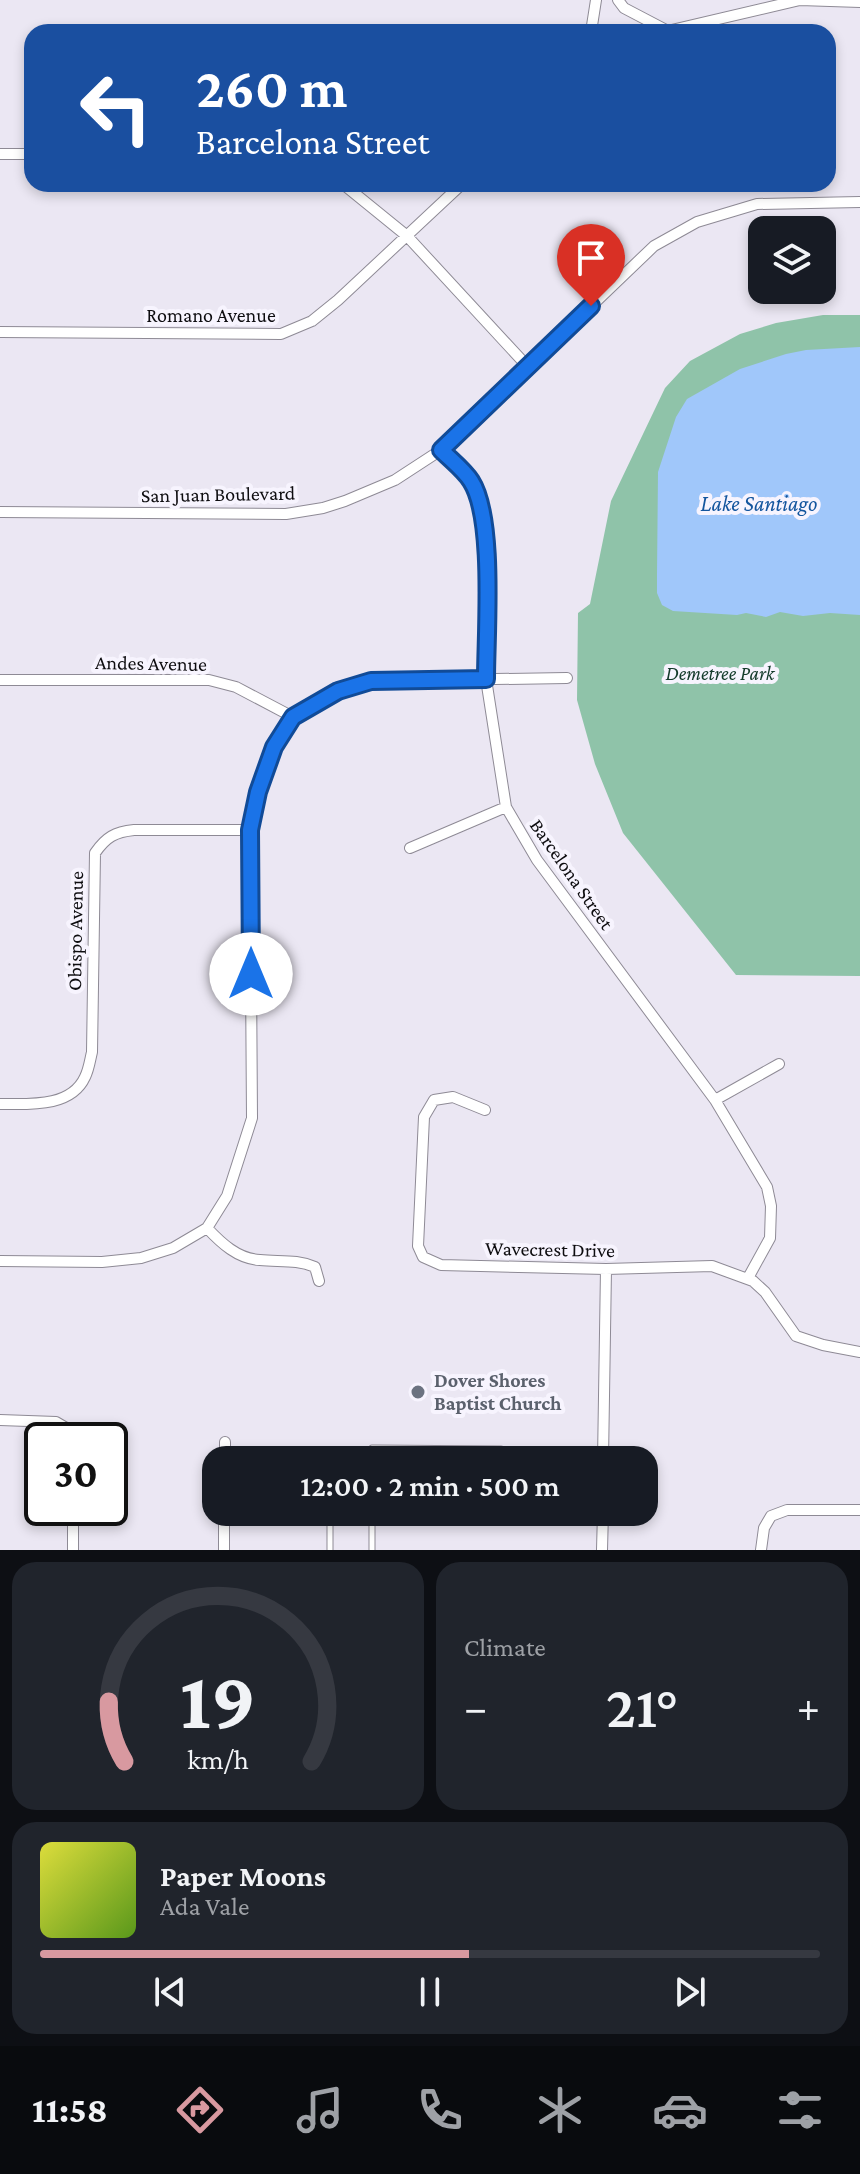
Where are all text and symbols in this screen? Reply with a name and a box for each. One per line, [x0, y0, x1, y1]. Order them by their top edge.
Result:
icon: left [64, 56, 168, 160]
text: 260 m [196, 57, 347, 119]
text: Barcelona Street [196, 122, 429, 162]
map controls [748, 216, 836, 304]
button: layers [748, 216, 836, 304]
pin [557, 224, 625, 306]
icon: arrive [569, 236, 613, 280]
street label: Romano Avenue [146, 304, 276, 326]
street label: San Juan Boulevard [141, 482, 296, 507]
water label: Lake Santiago [701, 491, 817, 516]
street label: Andes Avenue [95, 651, 207, 675]
park label: Demetree Park [665, 662, 776, 684]
street label: Barcelona Street [526, 815, 618, 934]
street label: Obispo Avenue [63, 871, 88, 991]
position arrow [209, 932, 293, 1016]
street label: Wavecrest Drive [485, 1237, 615, 1261]
place label: Dover Shores Baptist Church [434, 1369, 562, 1414]
marker: Dover Shores Baptist Church [409, 1383, 427, 1401]
speed limit sign: 30 [24, 1422, 128, 1526]
text: 12:00 · 2 min · 500 m [300, 1469, 560, 1502]
text: Climate [464, 1633, 546, 1662]
text: 19 [180, 1653, 256, 1746]
text: 21° [606, 1673, 678, 1740]
text: − [464, 1683, 487, 1731]
text: + [797, 1683, 820, 1731]
text: km/h [187, 1743, 249, 1775]
text: Paper Moons [160, 1859, 326, 1892]
text: Ada Vale [160, 1892, 249, 1921]
icon: previous [148, 1970, 192, 2014]
icon: pause [408, 1970, 452, 2014]
icon: next [668, 1970, 712, 2014]
icon: directions [172, 2082, 228, 2138]
icon: music [292, 2082, 348, 2138]
icon: phone [412, 2082, 468, 2138]
icon: climate [532, 2082, 588, 2138]
icon: car [652, 2082, 708, 2138]
icon: filters [772, 2082, 828, 2138]
text: 11:58 [32, 2090, 108, 2130]

